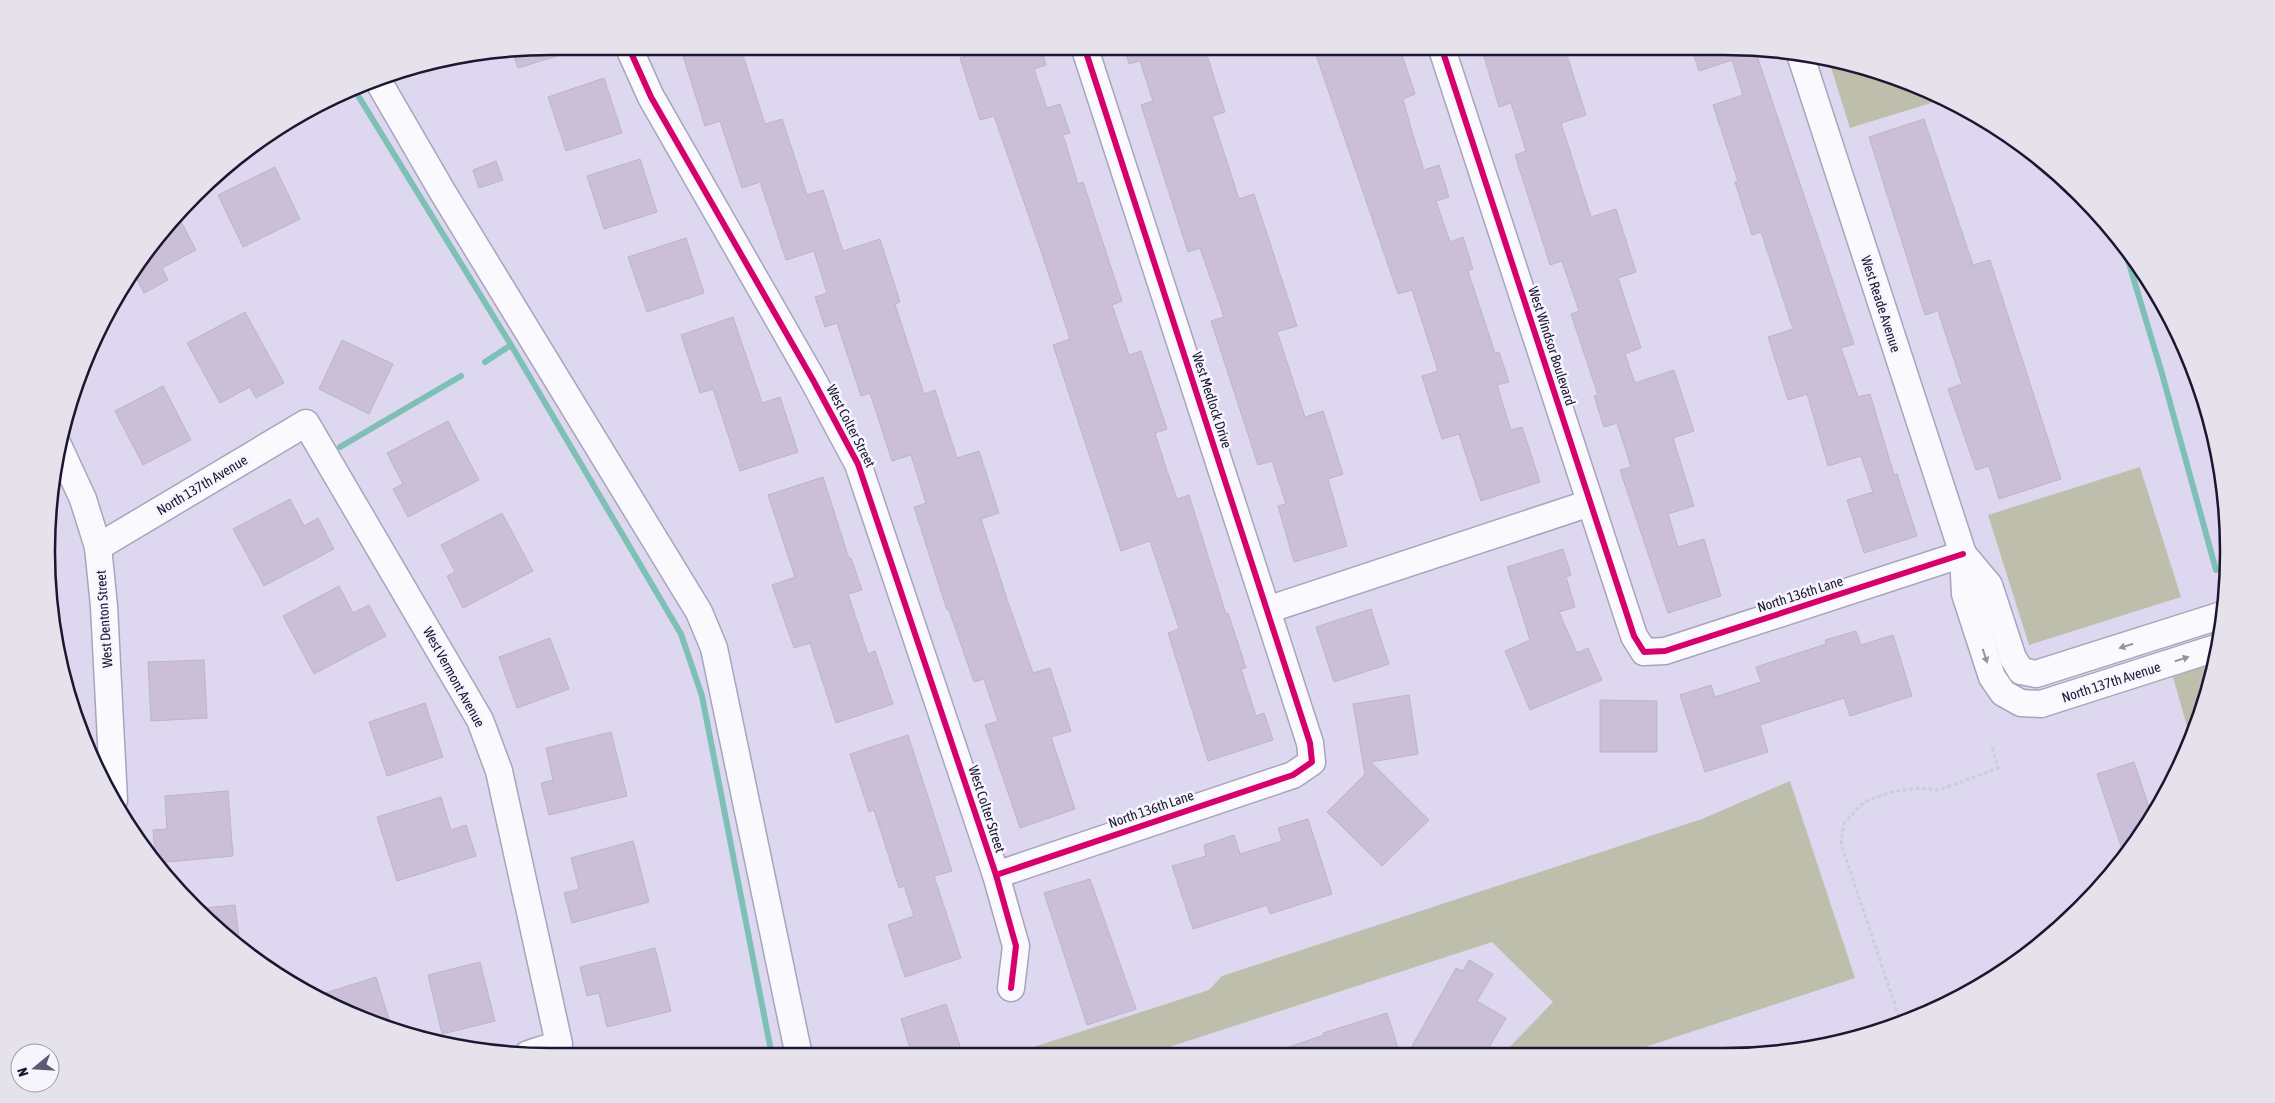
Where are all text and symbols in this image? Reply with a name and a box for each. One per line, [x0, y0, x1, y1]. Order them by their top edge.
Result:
street label: West Reade Avenue [1858, 254, 1904, 354]
street label: West Windsor Boulevard [1525, 285, 1579, 407]
street label: West Medlock Drive [1189, 350, 1235, 450]
street label: West Colter Street [823, 382, 879, 470]
street label: North 137th Avenue [154, 452, 250, 518]
street label: West Denton Street [93, 570, 115, 668]
street label: North 136th Lane [1755, 573, 1845, 615]
street label: West Vermont Avenue [420, 624, 488, 730]
one-way arrow [2118, 642, 2133, 650]
one-way arrow [1982, 648, 1989, 663]
one-way arrow [2175, 655, 2190, 663]
street label: North 137th Avenue [2060, 659, 2162, 705]
street label: West Colter Street [965, 763, 1009, 855]
street label: North 136th Lane [1106, 787, 1196, 831]
north arrow [10, 1043, 60, 1093]
text: N [14, 1066, 32, 1078]

